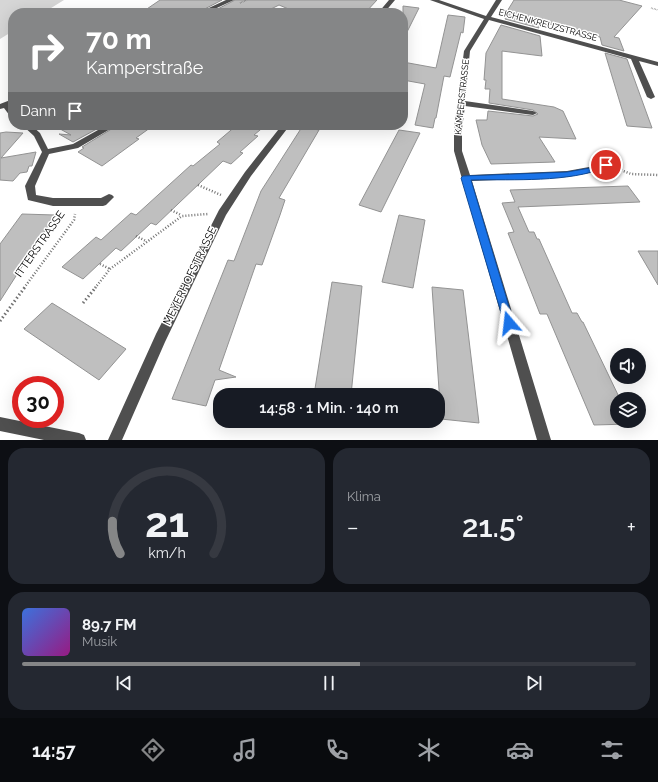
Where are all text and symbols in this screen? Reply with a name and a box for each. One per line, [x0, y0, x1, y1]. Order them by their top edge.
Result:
street label: EICHENKREUZSTRASSE [498, 7, 599, 43]
text: 70 m [86, 23, 152, 56]
icon: right [20, 24, 72, 76]
text: Kamperstraße [86, 57, 203, 78]
street label: KAMPERSTRASSE [453, 58, 471, 135]
icon: arrive [64, 100, 86, 122]
text: Dann [20, 102, 56, 120]
pin [589, 148, 623, 182]
icon: arrive [595, 154, 617, 176]
street label: ITTERSTRASSE [12, 208, 68, 280]
street label: MEYERHOFSTRASSE [160, 224, 220, 327]
position arrow [488, 302, 530, 344]
map controls [610, 348, 646, 428]
button: sound [610, 348, 646, 384]
speed limit sign: 30 [12, 376, 64, 428]
button: layers [610, 392, 646, 428]
text: 14:58 · 1 Min. · 140 m [259, 399, 399, 417]
text: Klima [347, 489, 381, 504]
text: 21 [144, 498, 189, 547]
text: 21.5° [462, 509, 524, 544]
text: − [347, 514, 359, 540]
text: + [627, 514, 636, 540]
text: km/h [148, 545, 185, 561]
text: 89.7 FM [82, 616, 137, 634]
text: Musik [82, 634, 117, 649]
icon: previous [113, 672, 135, 694]
icon: pause [318, 672, 340, 694]
icon: next [523, 672, 545, 694]
icon: directions [139, 736, 167, 764]
icon: music [231, 736, 259, 764]
icon: phone [323, 736, 351, 764]
icon: climate [415, 736, 443, 764]
icon: car [506, 736, 534, 764]
icon: filters [598, 736, 626, 764]
text: 14:57 [32, 740, 76, 761]

